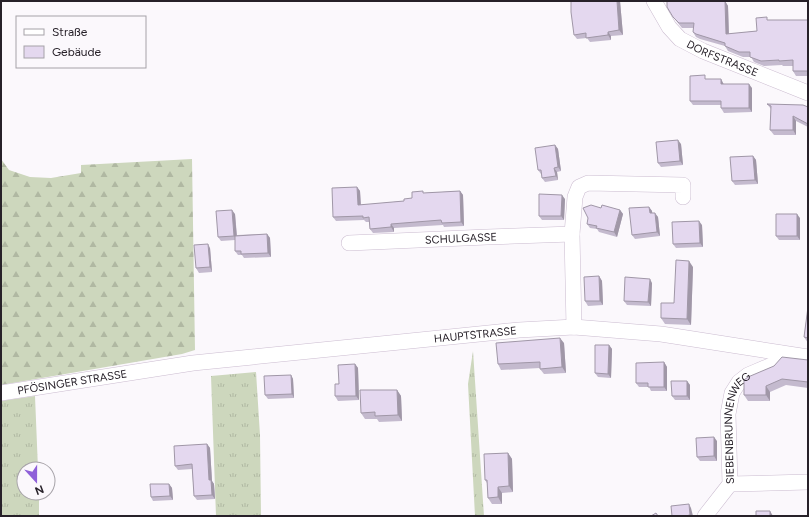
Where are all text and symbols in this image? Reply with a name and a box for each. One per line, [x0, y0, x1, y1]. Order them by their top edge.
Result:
legend [16, 16, 146, 68]
text: Straße [52, 25, 88, 39]
street label: DORFSTRASSE [685, 37, 760, 79]
text: Gebäude [52, 45, 102, 59]
street label: SCHULGASSE [425, 230, 497, 246]
street label: HAUPTSTRASSE [433, 324, 517, 345]
street label: PFÖSINGER STRASSE [16, 367, 128, 397]
street label: SIEBENBRUNNENWEG [721, 369, 753, 484]
north arrow [16, 461, 56, 501]
text: N [33, 482, 46, 497]

